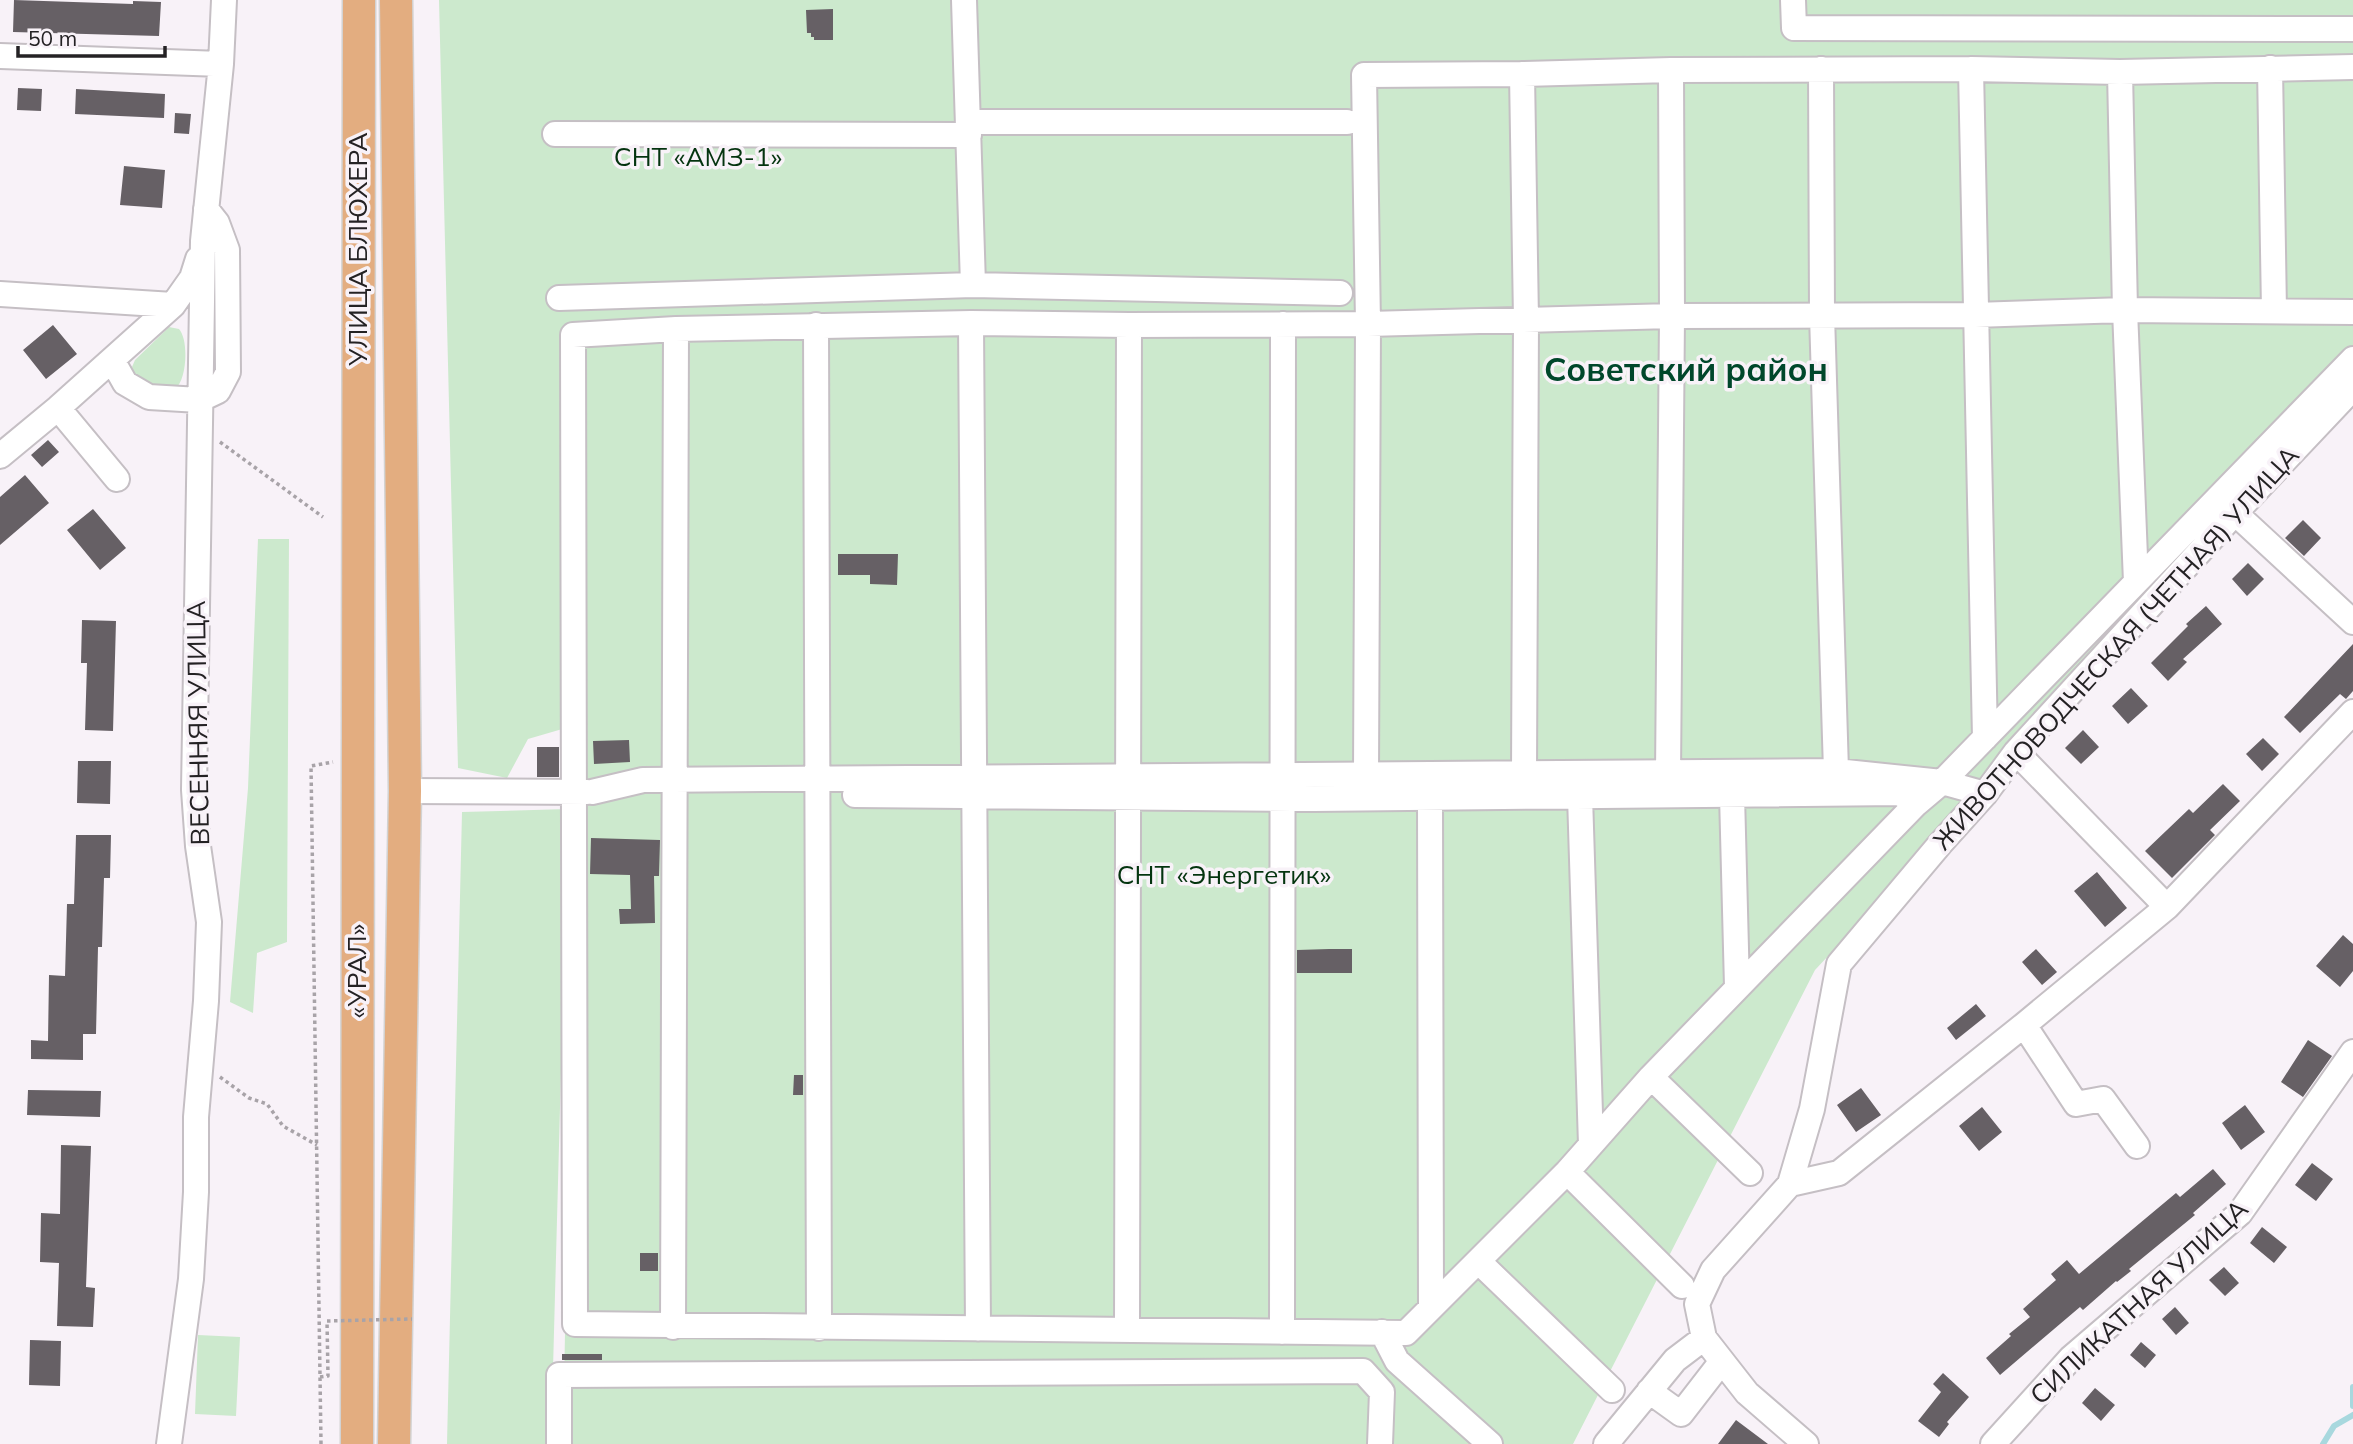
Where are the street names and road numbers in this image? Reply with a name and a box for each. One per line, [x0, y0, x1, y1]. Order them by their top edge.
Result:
street label: УЛИЦА БЛЮХЕРА [341, 132, 374, 367]
street label: ЖИВОТНОВОДЧЕСКАЯ (ЧЕТНАЯ) УЛИЦА [1925, 439, 2306, 856]
street label: ВЕСЕННЯЯ УЛИЦА [179, 600, 216, 846]
street label: «УРАЛ» [340, 924, 373, 1018]
street label: СИЛИКАТНАЯ УЛИЦА [2023, 1192, 2254, 1411]

